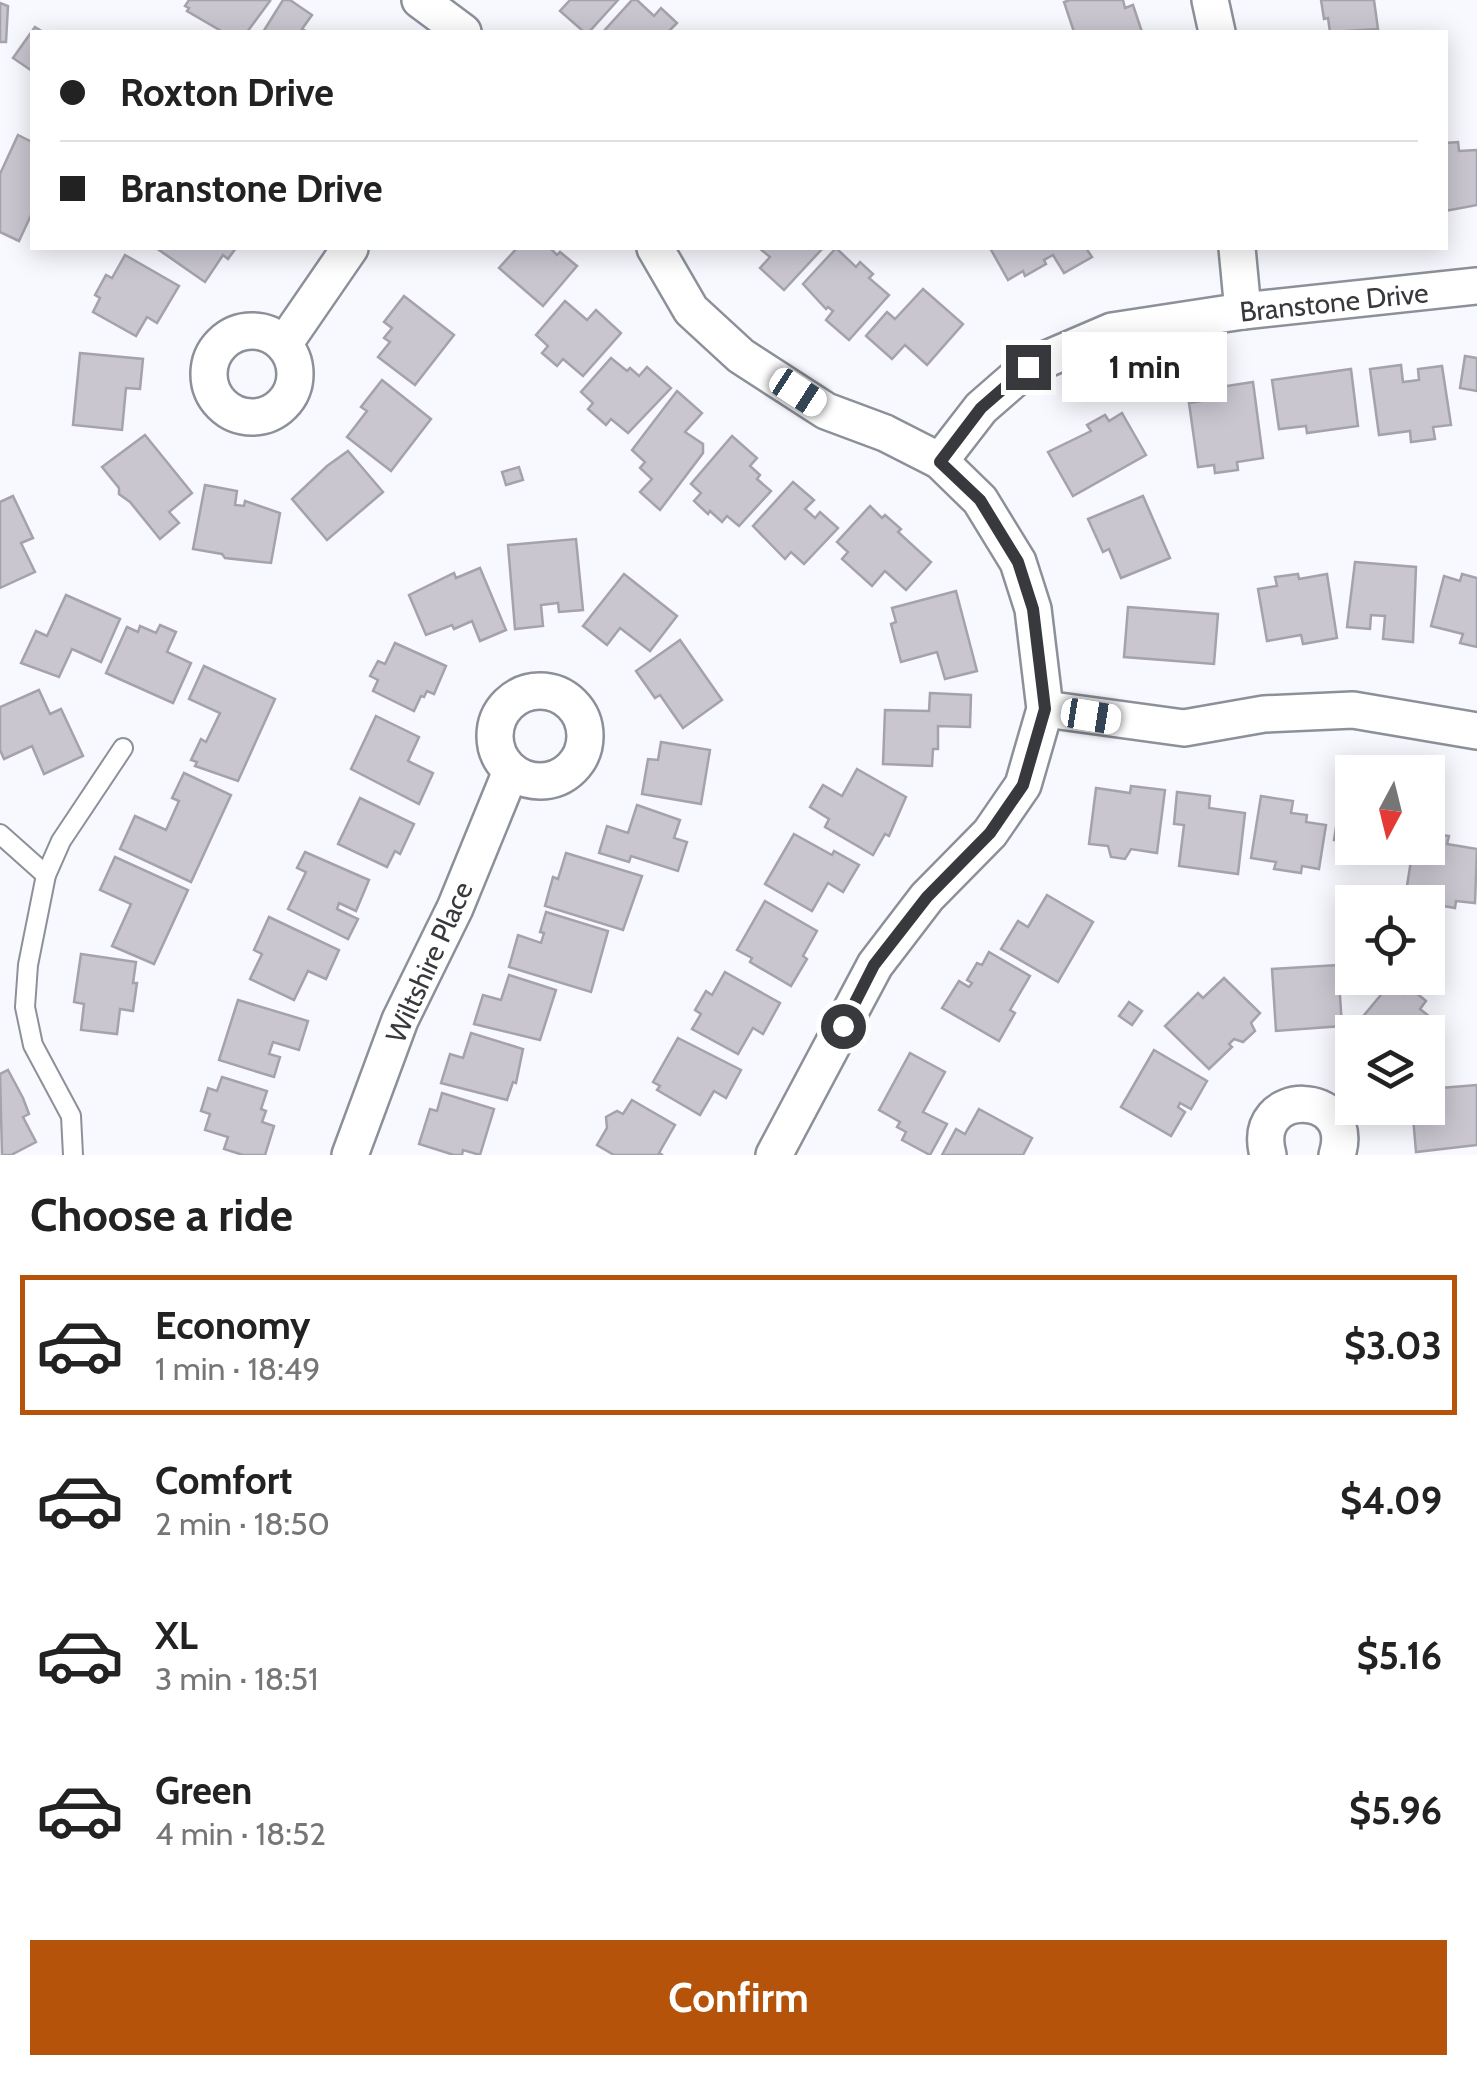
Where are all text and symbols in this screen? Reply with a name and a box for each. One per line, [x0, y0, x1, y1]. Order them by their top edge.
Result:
text: Roxton Drive [120, 69, 334, 116]
text: Branstone Drive [120, 165, 382, 212]
street label: Branstone Drive [1238, 275, 1430, 329]
callout: 1 min [1063, 332, 1228, 402]
route end [1006, 345, 1051, 390]
text: 1 min [1108, 347, 1181, 386]
car [765, 363, 831, 421]
car [1059, 696, 1123, 736]
north arrow [1335, 755, 1445, 865]
map controls [1335, 755, 1445, 1125]
street label: Wiltshire Place [378, 876, 480, 1048]
button: locate [1335, 885, 1445, 995]
route start [821, 1004, 866, 1049]
button: layers [1335, 1015, 1445, 1125]
text: Choose a ride [30, 1188, 293, 1242]
icon: car [35, 1300, 125, 1390]
text: Economy [155, 1302, 310, 1349]
text: $3.03 [1344, 1322, 1442, 1369]
text: 1 min · 18:49 [155, 1349, 321, 1388]
icon: car [35, 1455, 125, 1545]
text: Comfort [155, 1457, 292, 1504]
text: $4.09 [1340, 1477, 1442, 1524]
text: 2 min · 18:50 [155, 1504, 330, 1543]
icon: car [35, 1610, 125, 1700]
text: XL [155, 1612, 198, 1659]
text: $5.16 [1356, 1632, 1442, 1679]
text: 3 min · 18:51 [155, 1659, 319, 1698]
icon: car [35, 1765, 125, 1855]
text: Green [155, 1767, 252, 1814]
text: $5.96 [1349, 1787, 1442, 1834]
text: 4 min · 18:52 [155, 1814, 326, 1853]
button: Confirm [30, 1940, 1447, 2055]

